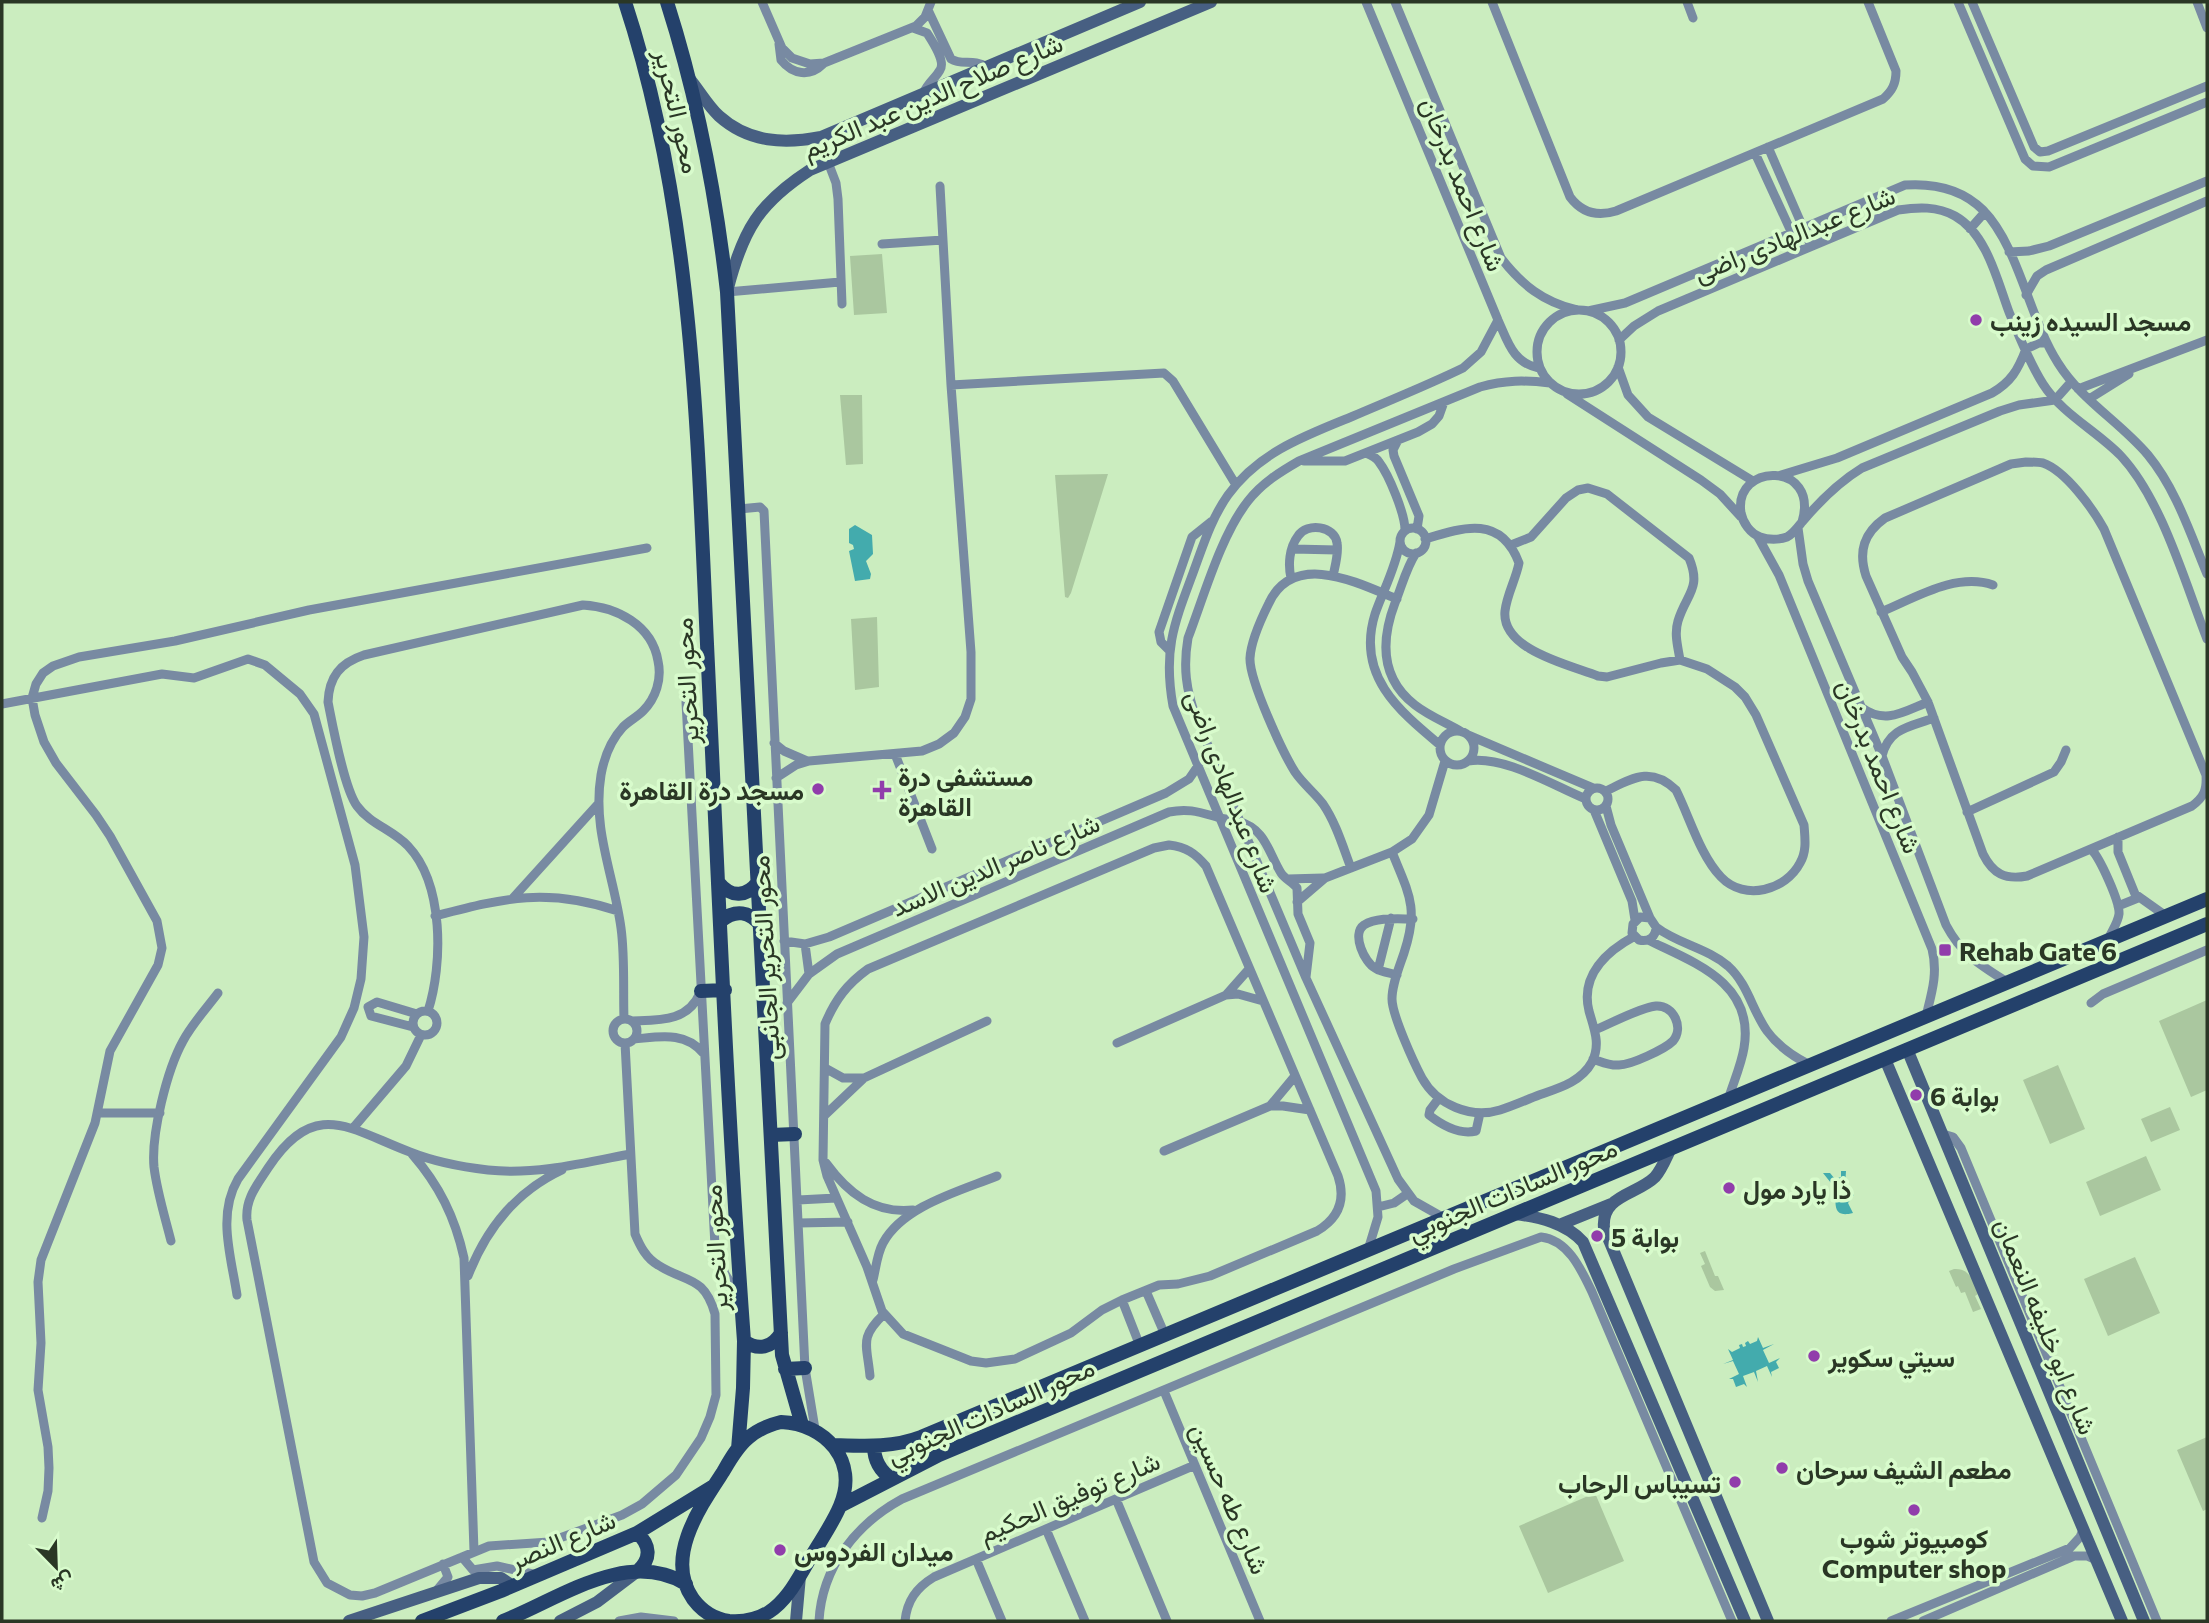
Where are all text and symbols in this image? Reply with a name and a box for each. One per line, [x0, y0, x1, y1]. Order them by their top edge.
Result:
street label: شارع صلاح الدين عبد الكريم [797, 26, 1068, 168]
street label: محور التحرير [647, 45, 708, 177]
street label: شارع احمد بدرخان [1411, 93, 1513, 277]
street label: شارع عبدالهادى راضى [1689, 178, 1901, 291]
place label: مسجد السيده زينب [1990, 305, 2191, 338]
marker: مسجد السيده زينب [1968, 312, 1984, 328]
street label: محور التحرير [666, 617, 706, 746]
street label: شارع احمد بدرخان [1827, 675, 1929, 859]
street label: شارع عبدالهادى راضى [1176, 685, 1286, 898]
place label: مستشفى درة القاهرة [898, 760, 1033, 823]
place label: مسجد درة القاهرة [619, 774, 804, 807]
marker: مستشفى درة القاهرة [872, 780, 892, 800]
marker: مسجد درة القاهرة [810, 781, 826, 797]
street label: شارع ناصر الدين الاسد [886, 806, 1105, 926]
street label: محور التحرير الجانبى [743, 855, 787, 1061]
place label: Rehab Gate 6 [1959, 935, 2117, 966]
marker: Rehab Gate 6 [1937, 942, 1953, 958]
place label: بوابة 6 [1930, 1080, 1999, 1113]
marker: بوابة 6 [1908, 1087, 1924, 1103]
street label: محور السادات الجنوبي [1403, 1131, 1624, 1253]
place label: ذا يارد مول [1743, 1173, 1852, 1206]
marker: ذا يارد مول [1721, 1180, 1737, 1196]
street label: محور التحرير [695, 1184, 735, 1313]
street label: شارع ابو خليفه النعمان [1986, 1213, 2105, 1440]
place label: بوابة 5 [1611, 1221, 1679, 1254]
marker: بوابة 5 [1589, 1228, 1605, 1244]
place label: سيتي سكوير [1827, 1341, 1955, 1380]
marker: سيتي سكوير [1806, 1348, 1822, 1364]
street label: محور السادات الجنوبي [881, 1350, 1101, 1476]
street label: شارع طه حسين [1182, 1418, 1277, 1580]
street label: شارع توفيق الحكيم [974, 1444, 1166, 1552]
place label: مطعم الشيف سرحان [1796, 1453, 2012, 1487]
marker: مطعم الشيف سرحان [1774, 1460, 1790, 1476]
place label: تسيباس الرحاب [1558, 1467, 1721, 1500]
marker: تسيباس الرحاب [1727, 1474, 1743, 1490]
marker: كومبيوتر شوب Computer shop [1906, 1502, 1922, 1518]
street label: شارع النصر [503, 1503, 621, 1579]
place label: كومبيوتر شوب Computer shop [1822, 1522, 2006, 1583]
north arrow [21, 1532, 91, 1602]
place label: ميدان الفردوس [794, 1535, 954, 1568]
marker: ميدان الفردوس [772, 1542, 788, 1558]
text: ش [47, 1567, 78, 1598]

